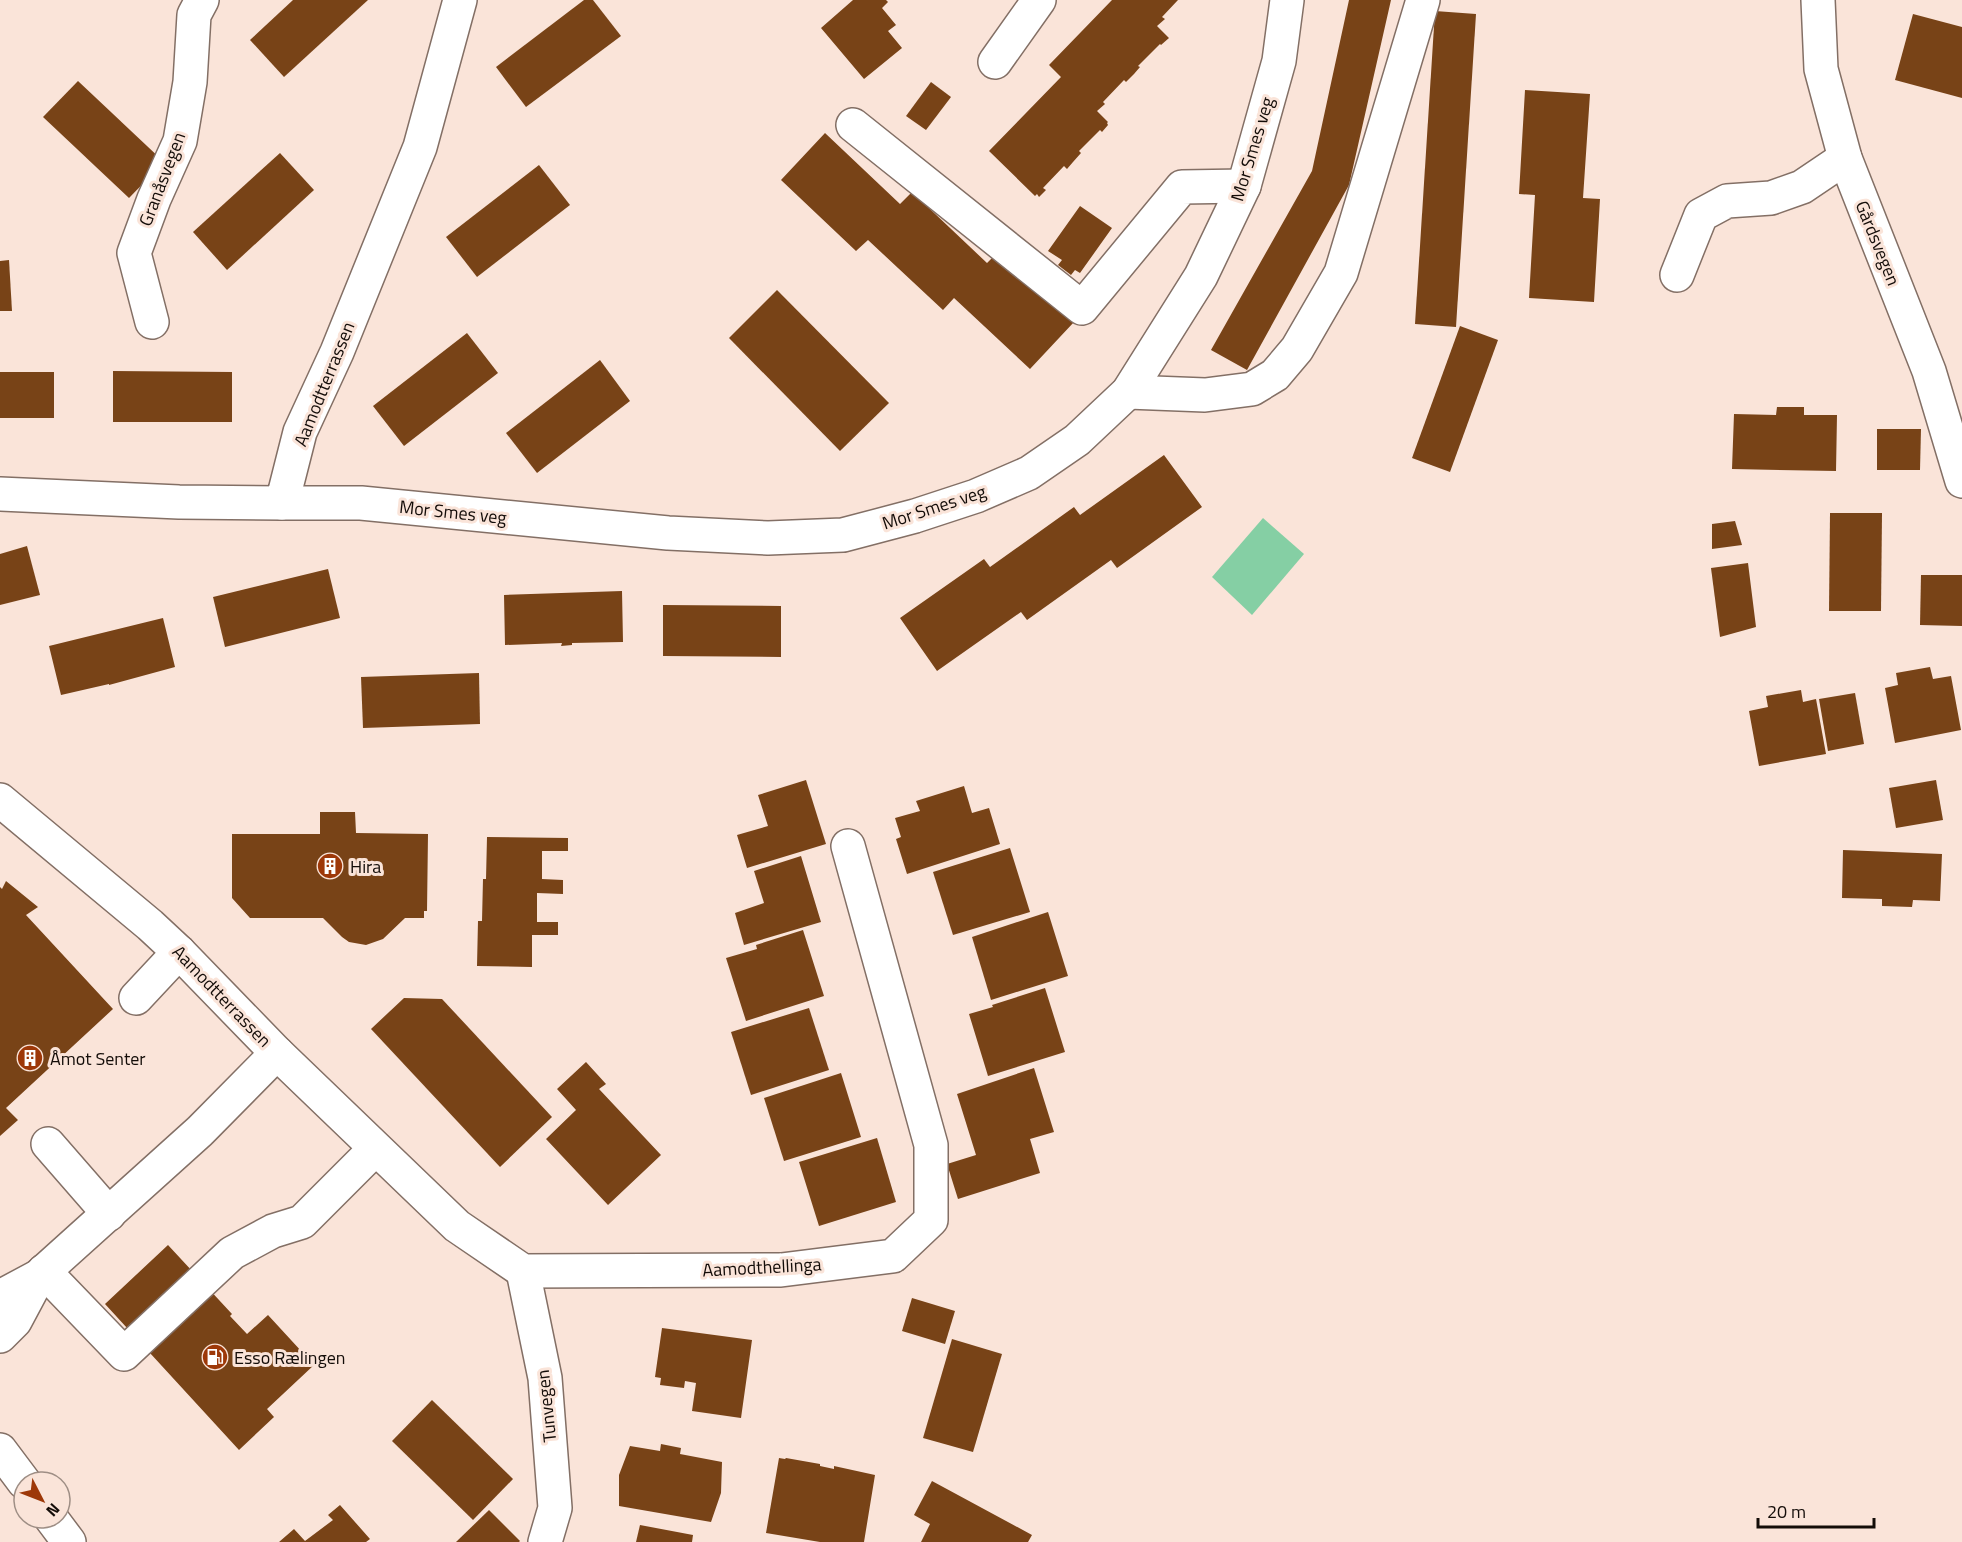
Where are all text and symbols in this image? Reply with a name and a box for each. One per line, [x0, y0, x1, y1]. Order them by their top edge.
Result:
street label: Mor Smes veg [1223, 94, 1281, 204]
street label: Granåsvegen [132, 128, 192, 230]
street label: Gårdsvegen [1849, 196, 1907, 290]
street label: Aamodtterrassen [287, 318, 361, 450]
street label: Mor Smes veg [879, 478, 989, 536]
street label: Mor Smes veg [398, 493, 508, 531]
building icon: Hira [315, 851, 345, 881]
place label: Hira [350, 853, 381, 880]
street label: Aamodtterrassen [166, 939, 278, 1053]
building icon: Åmot Senter [15, 1043, 45, 1073]
place label: Åmot Senter [50, 1045, 146, 1072]
street label: Aamodthellinga [702, 1250, 822, 1284]
fuel station icon: Esso Rælingen [200, 1342, 230, 1372]
place label: Esso Rælingen [234, 1344, 346, 1371]
street label: Tunvegen [529, 1368, 563, 1444]
north arrow [12, 1470, 72, 1530]
scale bar [1758, 1491, 1874, 1529]
text: N [41, 1498, 66, 1522]
text: 20 m [1767, 1498, 1806, 1525]

